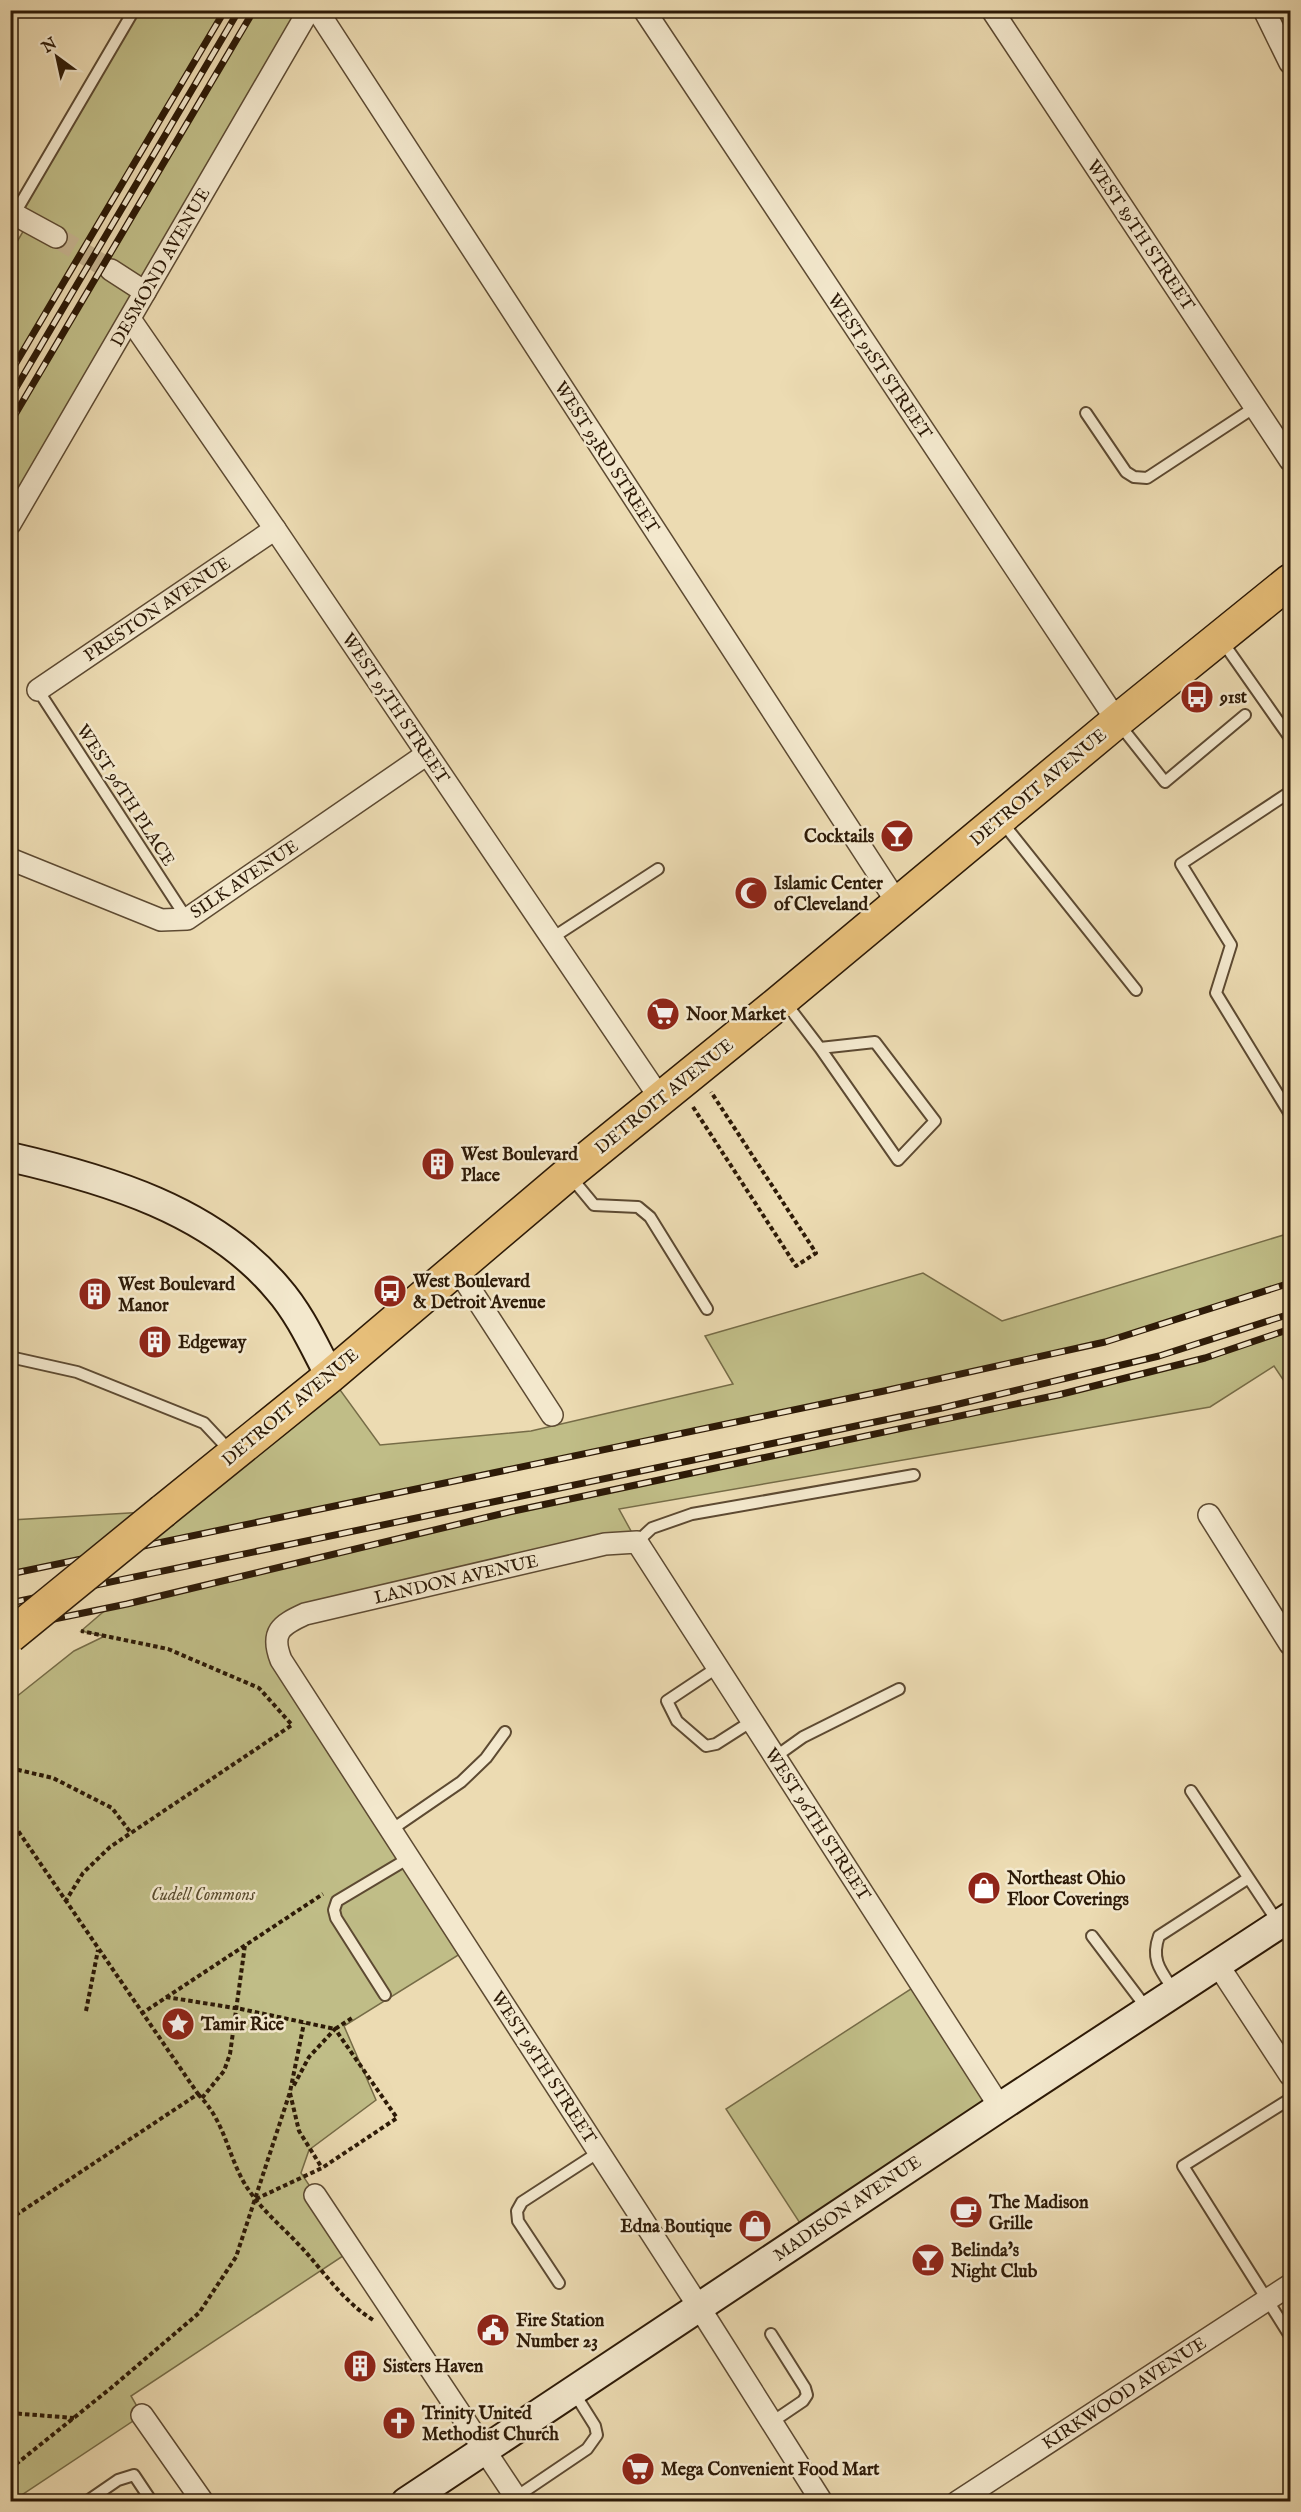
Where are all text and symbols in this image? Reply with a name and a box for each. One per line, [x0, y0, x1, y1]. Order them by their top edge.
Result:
north arrow [27, 27, 87, 87]
text: N [38, 34, 61, 59]
street label: WEST 89TH STREET [1081, 156, 1199, 316]
street label: DESMOND AVENUE [106, 184, 216, 352]
street label: WEST 91ST STREET [822, 290, 936, 444]
street label: WEST 93RD STREET [548, 378, 663, 538]
street label: PRESTON AVENUE [80, 553, 236, 668]
street label: WEST 95TH STREET [336, 629, 454, 789]
bus stop icon: 91st [1179, 679, 1215, 715]
place label: 91st [1219, 687, 1248, 710]
street label: WEST 96TH PLACE [70, 721, 179, 871]
street label: DETROIT AVENUE [966, 724, 1112, 852]
bar icon: Cocktails [879, 818, 915, 854]
place label: Cocktails [804, 826, 875, 849]
street label: SILK AVENUE [186, 836, 303, 925]
place label: Islamic Center of Cleveland [774, 873, 883, 917]
mosque icon: Islamic Center of Cleveland [733, 875, 769, 911]
supermarket icon: Noor Market [645, 996, 681, 1032]
place label: Noor Market [685, 1004, 787, 1027]
street label: DETROIT AVENUE [591, 1034, 739, 1160]
place label: West Boulevard Place [460, 1144, 578, 1188]
building icon: West Boulevard Place [420, 1146, 456, 1182]
place label: West Boulevard & Detroit Avenue [412, 1271, 546, 1315]
bus stop icon: West Boulevard & Detroit Avenue [372, 1273, 408, 1309]
place label: West Boulevard Manor [117, 1274, 235, 1318]
building icon: West Boulevard Manor [77, 1276, 113, 1312]
building icon: Edgeway [137, 1324, 173, 1360]
place label: Edgeway [178, 1332, 248, 1355]
street label: DETROIT AVENUE [218, 1344, 364, 1472]
street label: LANDON AVENUE [372, 1550, 541, 1611]
street label: WEST 96TH STREET [759, 1744, 875, 1906]
place label: Northeast Ohio Floor Coverings [1006, 1868, 1129, 1912]
shop icon: Northeast Ohio Floor Coverings [966, 1870, 1002, 1906]
park label: Cudell Commons [151, 1884, 256, 1907]
street label: WEST 98TH STREET [485, 1987, 601, 2148]
place icon: Tamir Rice [160, 2006, 196, 2042]
place label: Tamir Rice [200, 2014, 285, 2037]
street label: MADISON AVENUE [770, 2151, 926, 2267]
place label: The Madison Grille [988, 2192, 1089, 2236]
cafe icon: The Madison Grille [948, 2194, 984, 2230]
shop icon: Edna Boutique [737, 2208, 773, 2244]
place label: Edna Boutique [620, 2216, 733, 2239]
place label: Belinda's Night Club [950, 2240, 1038, 2284]
bar icon: Belinda's Night Club [910, 2242, 946, 2278]
place label: Fire Station Number 23 [515, 2310, 605, 2354]
public building icon: Fire Station Number 23 [475, 2312, 511, 2348]
street label: KIRKWOOD AVENUE [1038, 2333, 1211, 2456]
building icon: Sisters Haven [342, 2348, 378, 2384]
place label: Sisters Haven [383, 2356, 484, 2379]
place label: Trinity United Methodist Church [421, 2403, 559, 2447]
church icon: Trinity United Methodist Church [381, 2405, 417, 2441]
supermarket icon: Mega Convenient Food Mart [620, 2451, 656, 2487]
place label: Mega Convenient Food Mart [661, 2459, 880, 2482]

